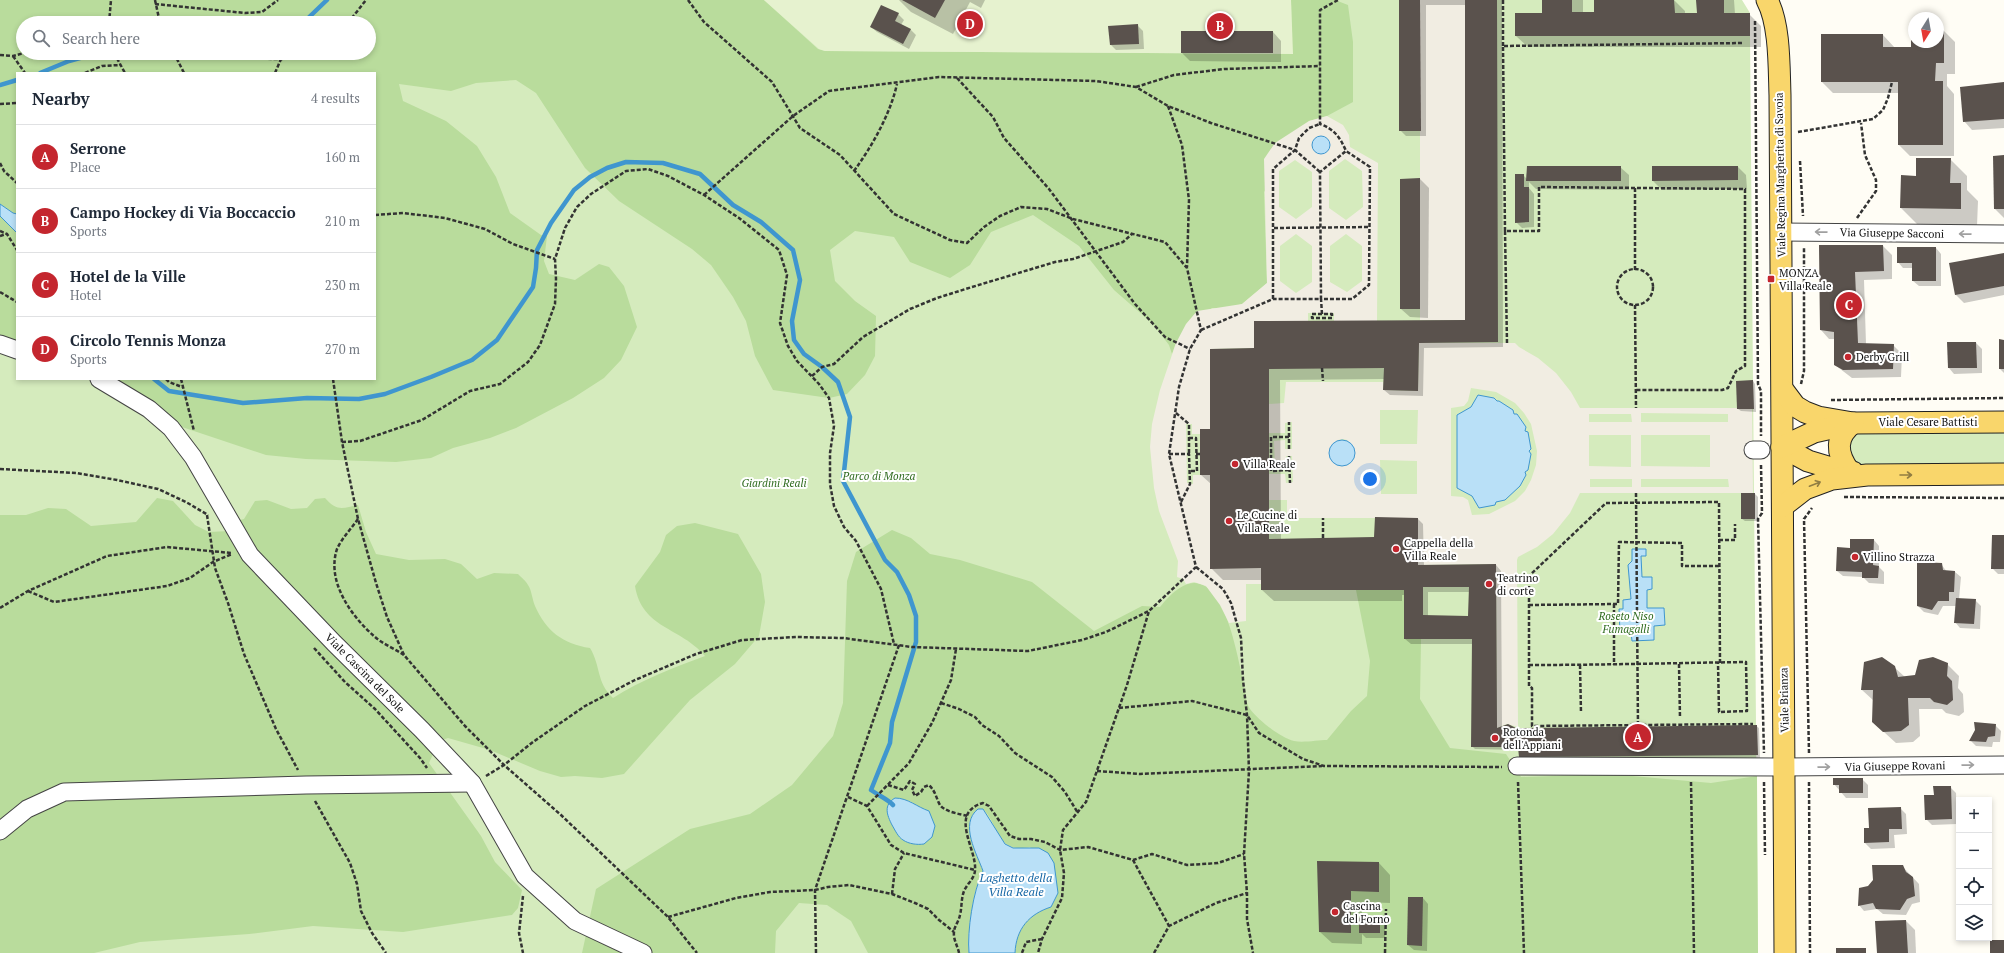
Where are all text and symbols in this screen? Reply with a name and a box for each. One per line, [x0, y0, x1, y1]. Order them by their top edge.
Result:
pin: D [957, 9, 983, 39]
pin: B [1207, 11, 1233, 41]
north arrow [1908, 12, 1944, 48]
search box [16, 16, 376, 60]
icon: search [30, 27, 52, 49]
text: Search here [62, 28, 140, 48]
text: Nearby [32, 87, 90, 110]
text: 4 results [311, 89, 360, 107]
street label: Viale Regina Margherita di Savoia [1772, 92, 1788, 258]
text: Serrone [70, 138, 126, 158]
text: A [40, 148, 50, 166]
text: 160 m [325, 148, 360, 166]
text: Place [70, 158, 101, 176]
text: Campo Hockey di Via Boccaccio [70, 202, 296, 222]
text: B [41, 212, 49, 230]
text: 210 m [325, 212, 360, 230]
text: Sports [70, 222, 107, 240]
street label: Via Giuseppe Sacconi [1840, 225, 1944, 241]
one-way arrow [1815, 229, 1828, 236]
one-way arrow [1959, 230, 1972, 238]
text: Hotel de la Ville [70, 266, 186, 286]
place label: MONZA Villa Reale [1779, 266, 1832, 293]
marker: MONZA Villa Reale [1766, 274, 1776, 284]
text: C [41, 276, 49, 294]
text: 230 m [325, 276, 360, 294]
text: Hotel [70, 286, 102, 304]
pin: C [1836, 290, 1862, 320]
text: Circolo Tennis Monza [70, 330, 226, 350]
text: D [40, 340, 50, 358]
text: 270 m [325, 340, 360, 358]
text: Sports [70, 350, 107, 368]
place label: Derby Grill [1856, 350, 1909, 364]
marker: Derby Grill [1843, 352, 1853, 362]
street label: Viale Cesare Battisti [1879, 415, 1977, 429]
place label: Villa Reale [1243, 457, 1296, 471]
marker: Villa Reale [1230, 459, 1240, 469]
park label: Parco di Monza [842, 469, 915, 483]
your location [1360, 469, 1380, 489]
one-way arrow [1899, 471, 1912, 479]
park label: Giardini Reali [741, 476, 807, 490]
one-way arrow [1809, 480, 1821, 488]
place label: Le Cucine di Villa Reale [1237, 508, 1297, 535]
marker: Le Cucine di Villa Reale [1224, 516, 1234, 526]
place label: Cappella della Villa Reale [1404, 536, 1474, 563]
marker: Cappella della Villa Reale [1391, 544, 1401, 554]
place label: Villino Strazza [1863, 550, 1935, 564]
marker: Villino Strazza [1850, 552, 1860, 562]
place label: Teatrino di corte [1497, 571, 1538, 598]
marker: Teatrino di corte [1484, 579, 1494, 589]
park label: Roseto Niso Fumagalli [1597, 609, 1654, 636]
street label: Viale Cascina del Sole [322, 630, 408, 716]
street label: Viale Brianza [1776, 667, 1792, 733]
pin: A [1625, 722, 1651, 752]
place label: Rotonda dell'Appiani [1503, 725, 1561, 752]
marker: Rotonda dell'Appiani [1490, 733, 1500, 743]
street label: Via Giuseppe Rovani [1844, 758, 1946, 774]
one-way arrow [1961, 761, 1974, 769]
one-way arrow [1817, 763, 1830, 771]
map controls [1956, 797, 1992, 941]
button: + [1956, 797, 1992, 833]
button: − [1956, 833, 1992, 869]
button: locate [1956, 869, 1992, 905]
water label: Laghetto della Villa Reale [979, 870, 1052, 899]
place label: Cascina del Forno [1343, 899, 1390, 926]
button: layers [1956, 905, 1992, 941]
marker: Cascina del Forno [1330, 907, 1340, 917]

